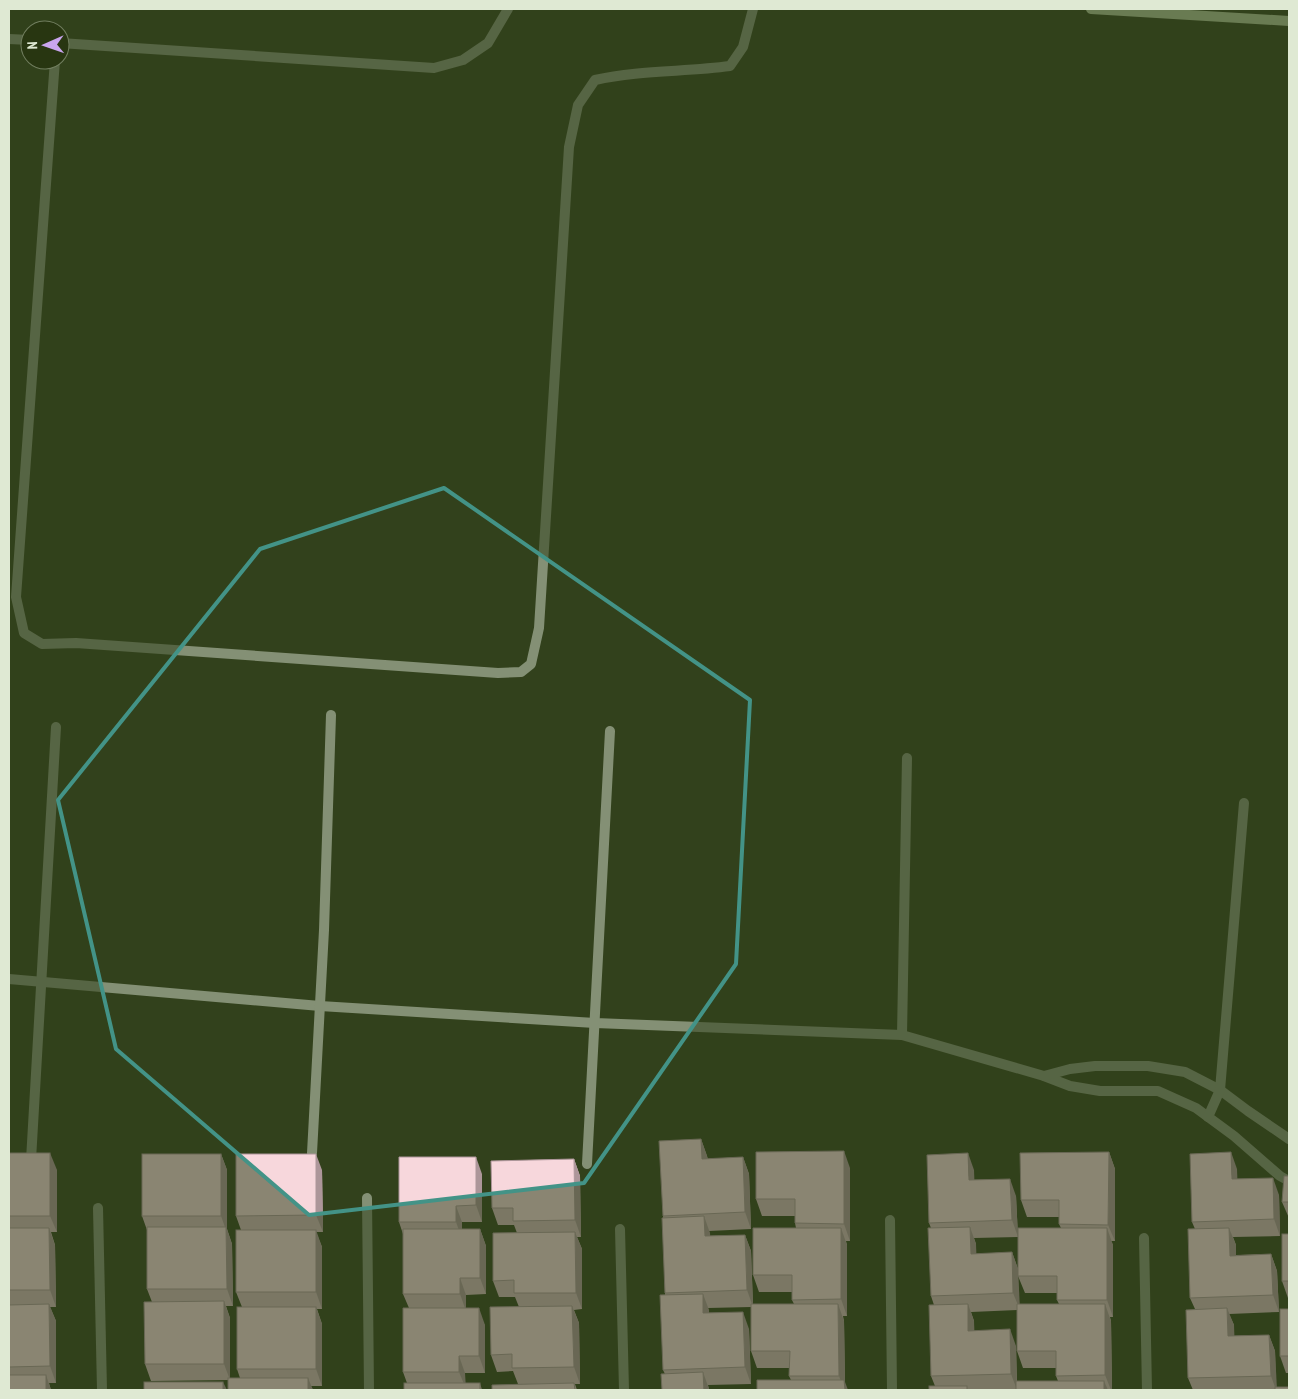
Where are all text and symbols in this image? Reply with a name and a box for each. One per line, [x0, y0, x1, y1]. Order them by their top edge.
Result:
north arrow [20, 20, 70, 70]
text: N [23, 41, 41, 50]

